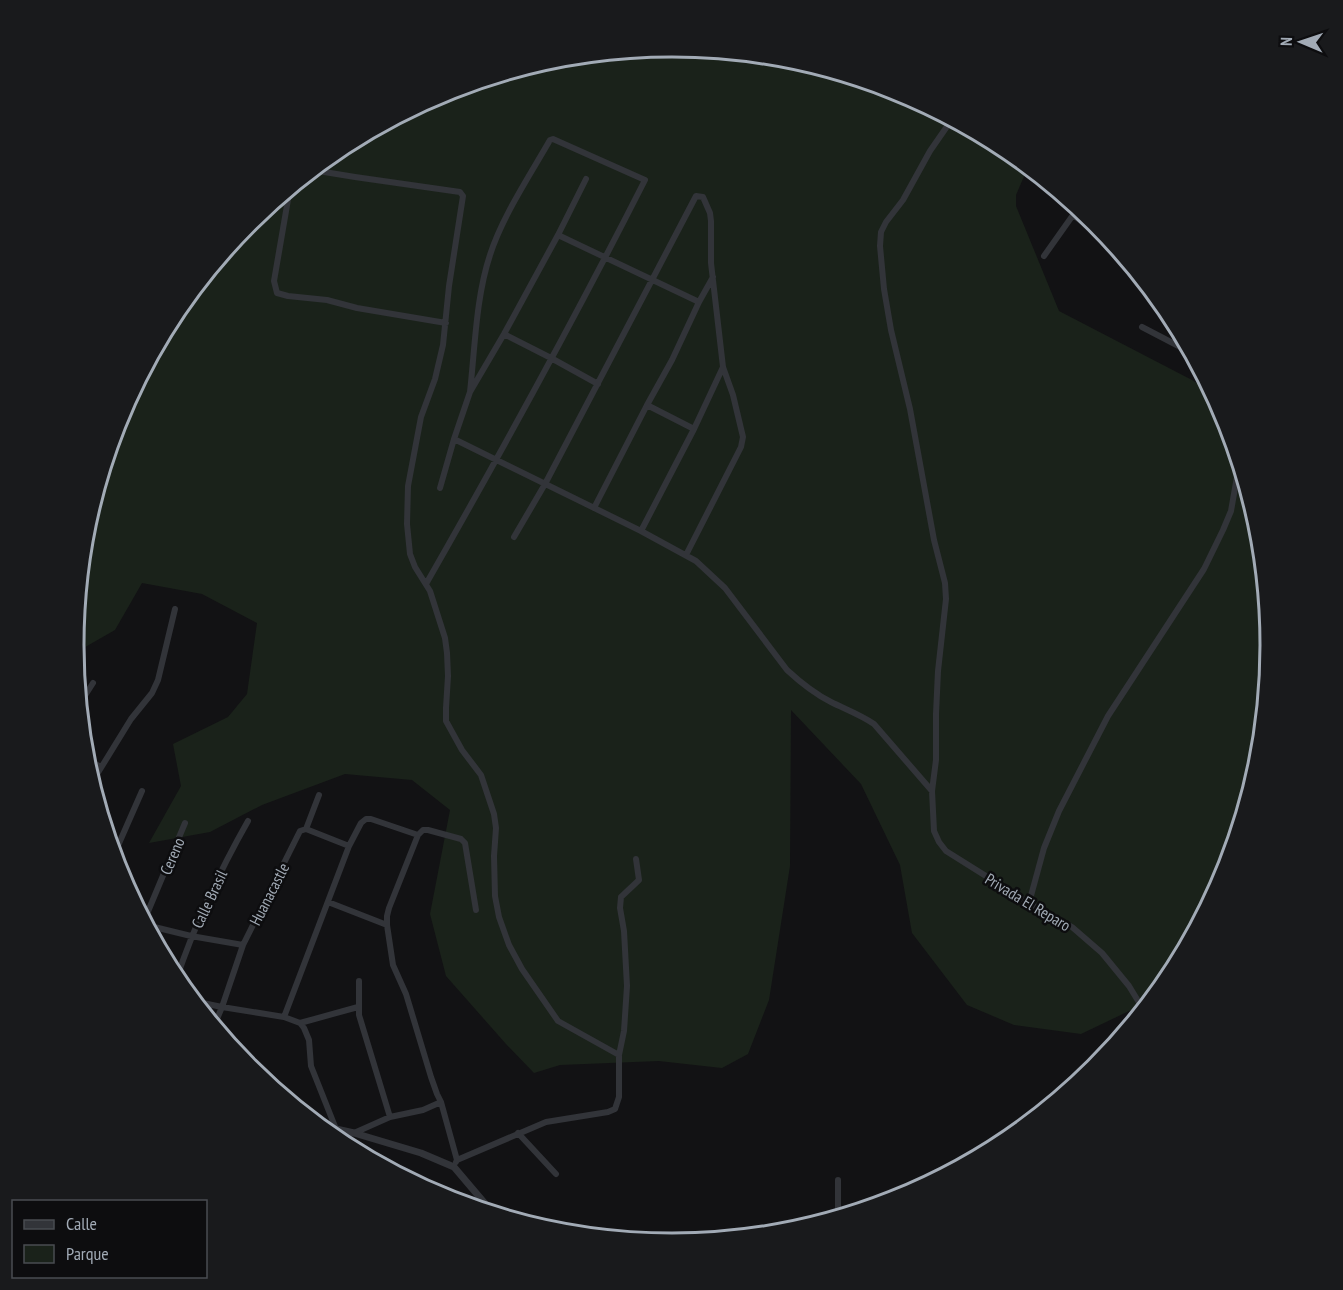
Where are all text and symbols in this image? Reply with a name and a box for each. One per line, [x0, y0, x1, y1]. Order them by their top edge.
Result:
north arrow [1271, 12, 1331, 72]
text: N [1276, 37, 1296, 46]
street label: Cereno [155, 834, 189, 878]
street label: Huanacastle [245, 859, 293, 929]
street label: Calle Brasil [187, 866, 231, 931]
street label: Privada El Reparo [982, 869, 1074, 935]
legend [12, 1200, 207, 1278]
text: Calle [66, 1212, 97, 1235]
text: Parque [66, 1242, 109, 1265]

